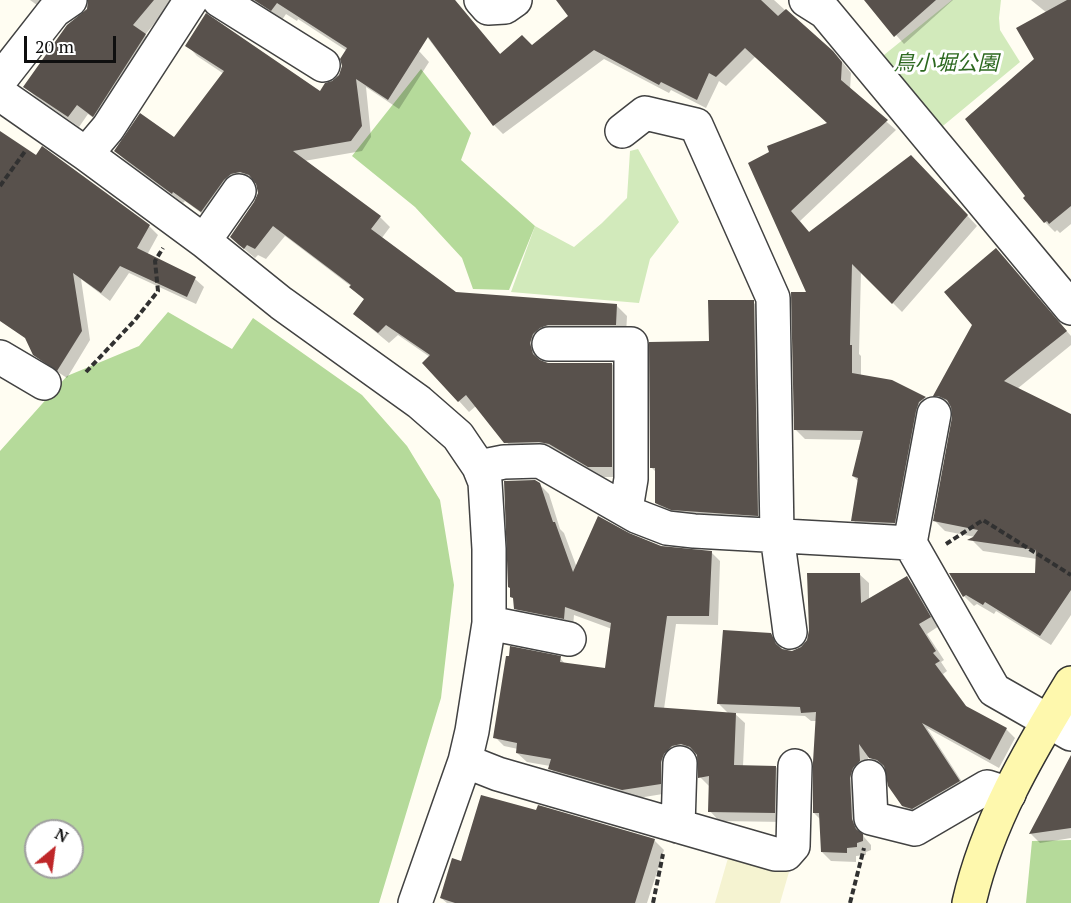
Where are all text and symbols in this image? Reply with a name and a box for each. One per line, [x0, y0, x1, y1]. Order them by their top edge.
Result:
scale bar [27, 24, 118, 62]
text: 20 m [35, 34, 74, 58]
park label: 鳥小堀公園 [894, 51, 998, 77]
north arrow [24, 819, 84, 879]
text: N [51, 822, 72, 848]

